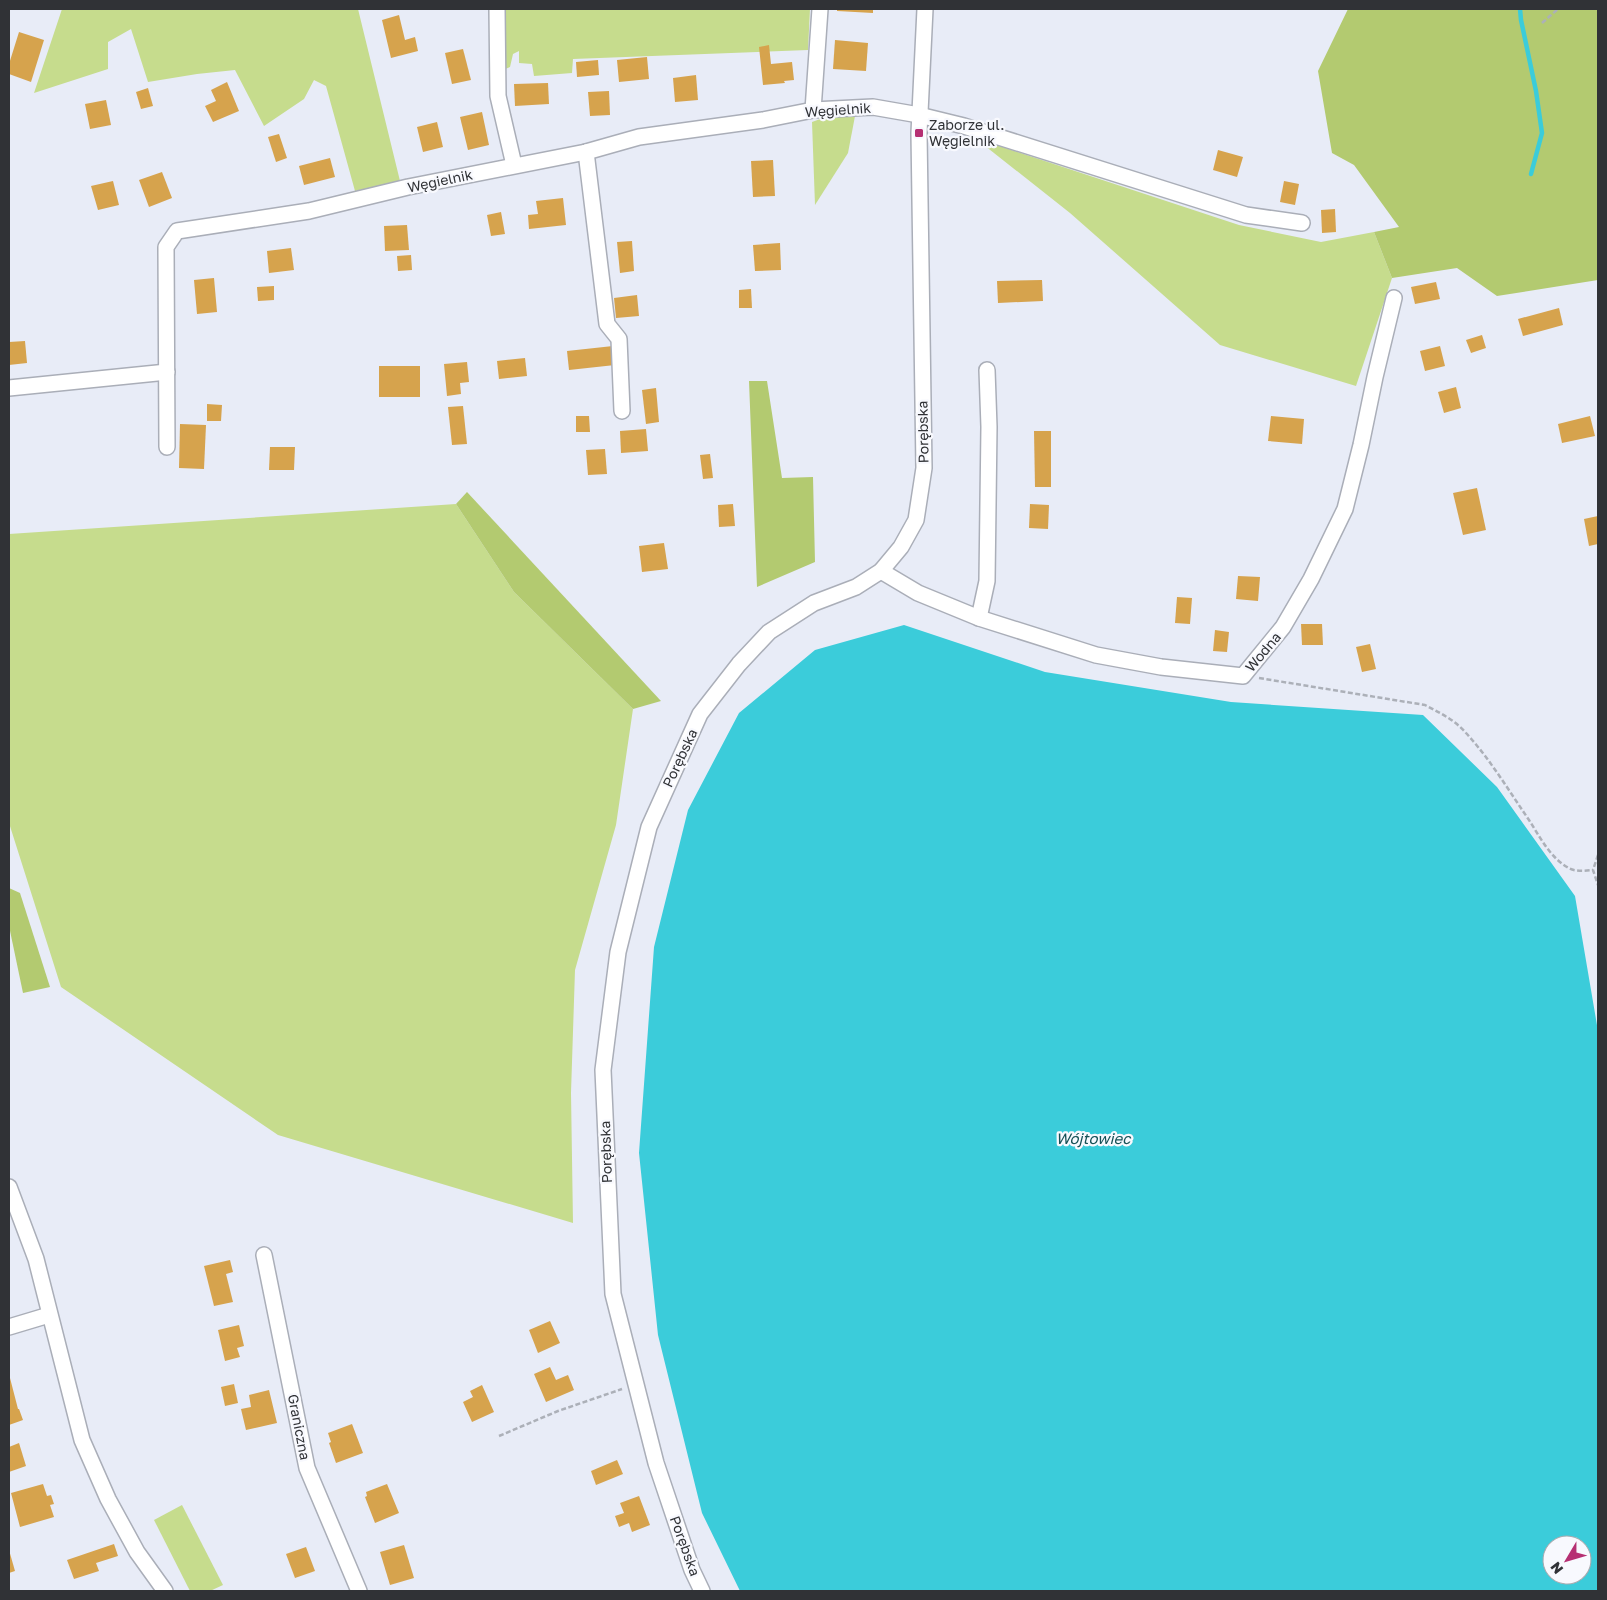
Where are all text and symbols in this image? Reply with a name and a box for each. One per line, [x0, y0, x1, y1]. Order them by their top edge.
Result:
street label: Węgielnik [804, 99, 872, 120]
place label: Zaborze ul. Węgielnik [929, 116, 1005, 149]
marker: Zaborze ul. Węgielnik [913, 127, 925, 139]
street label: Węgielnik [406, 165, 474, 196]
street label: Porębska [913, 401, 932, 463]
street label: Wodna [1241, 628, 1284, 675]
street label: Porębska [659, 726, 700, 790]
street label: Porębska [596, 1120, 615, 1184]
water label: Wójtowiec [1056, 1129, 1131, 1148]
street label: Graniczna [285, 1393, 314, 1461]
street label: Porębska [667, 1514, 704, 1578]
north arrow [1542, 1535, 1592, 1585]
text: N [1546, 1559, 1566, 1578]

